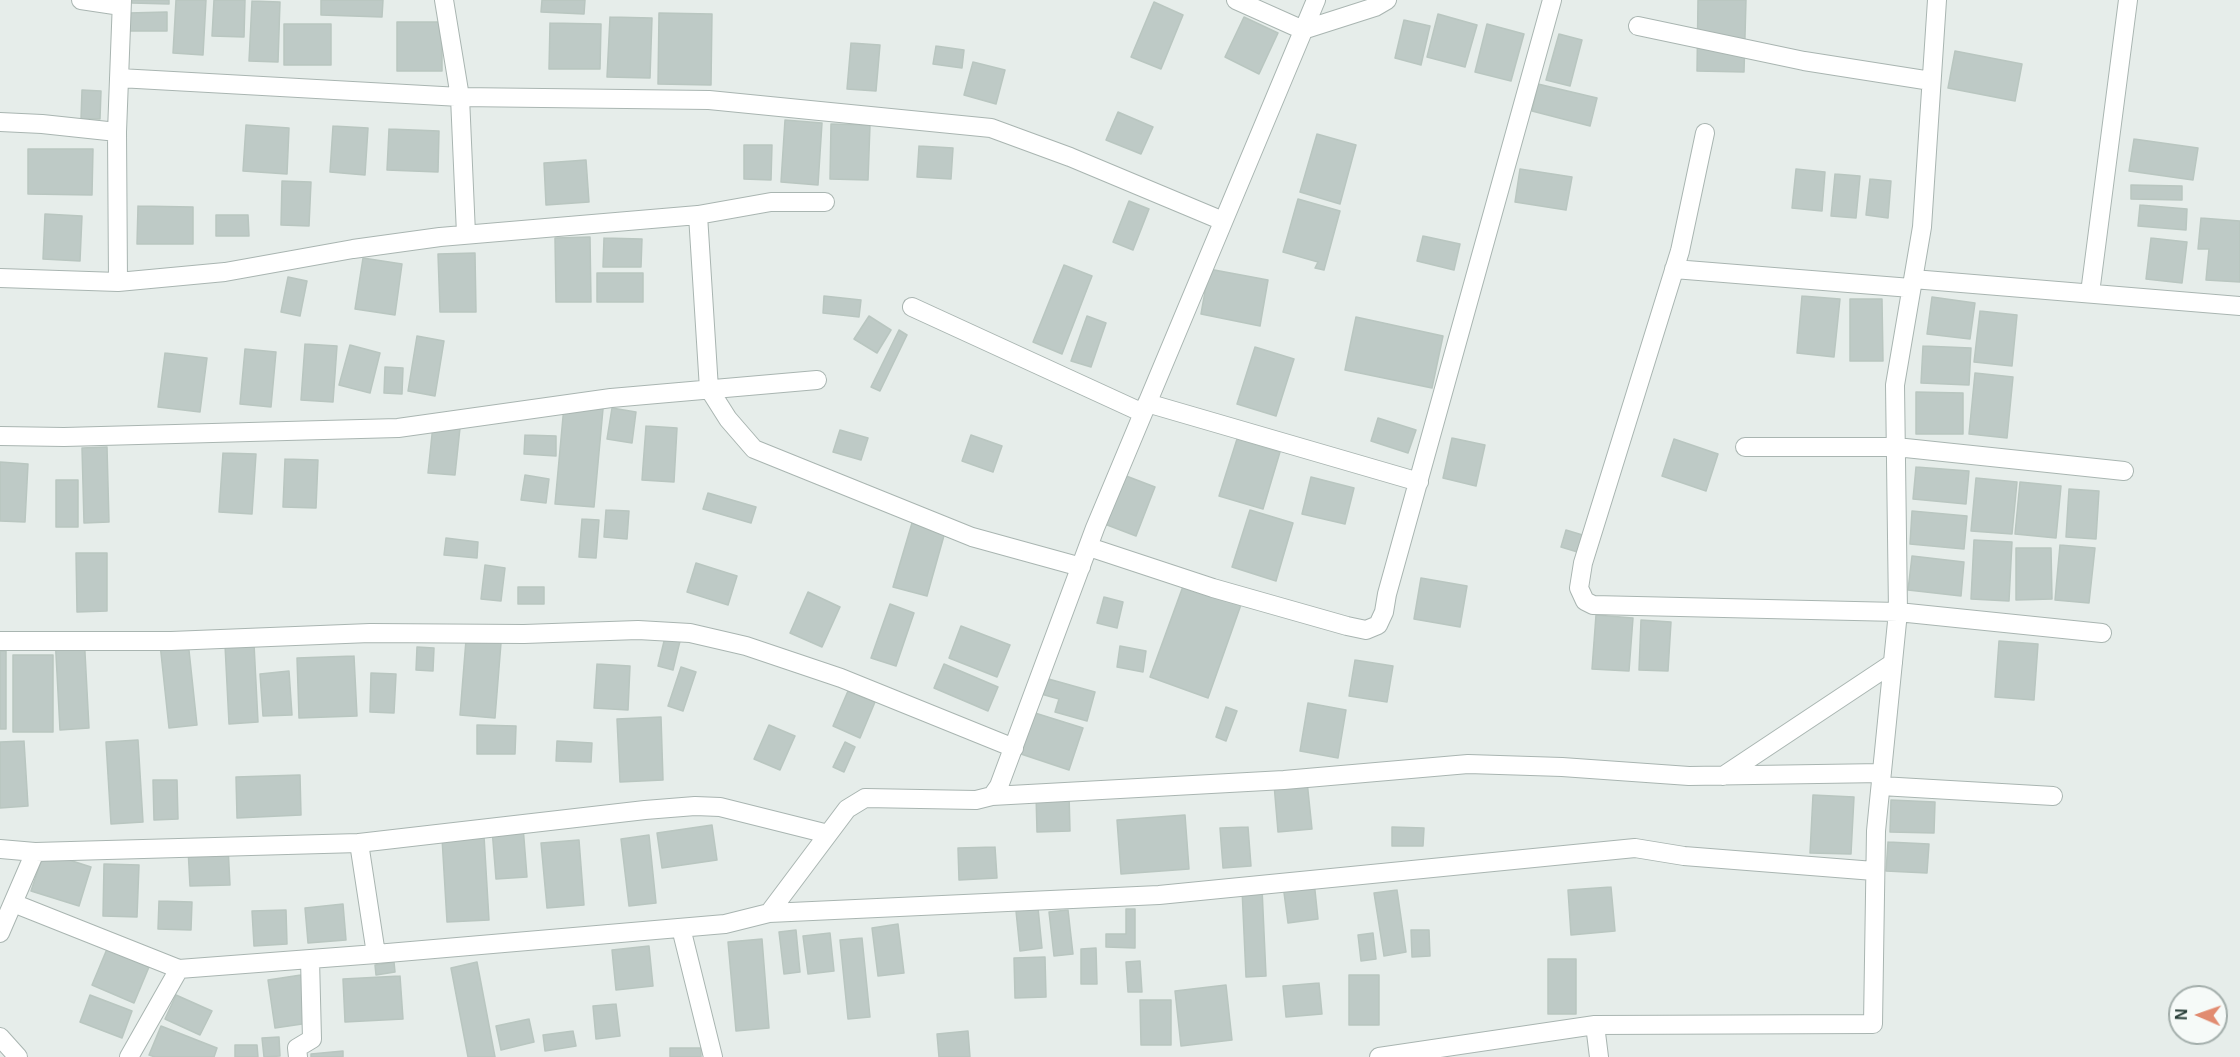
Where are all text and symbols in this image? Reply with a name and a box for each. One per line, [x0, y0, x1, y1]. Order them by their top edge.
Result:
north arrow [2168, 985, 2228, 1045]
text: N [2173, 1008, 2190, 1020]

